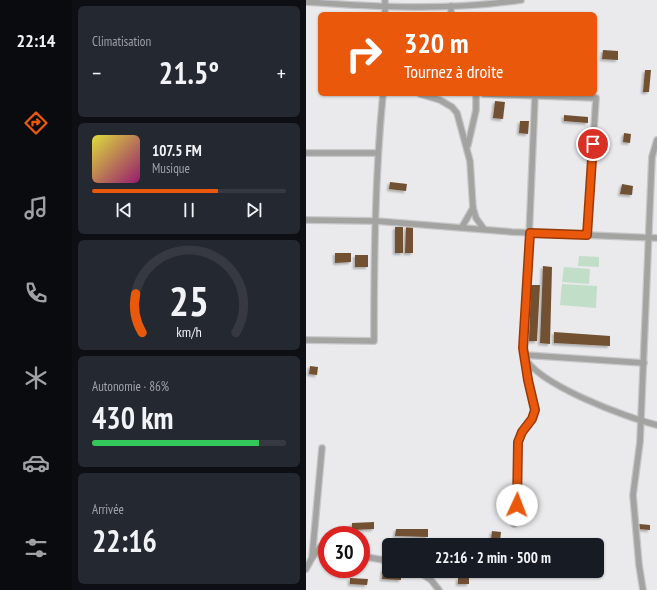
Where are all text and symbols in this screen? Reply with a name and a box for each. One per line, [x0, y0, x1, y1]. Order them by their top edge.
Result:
text: 320 m [404, 24, 468, 61]
icon: right [338, 28, 390, 80]
text: 22:14 [17, 29, 55, 52]
text: Climatisation [92, 33, 151, 50]
text: 21.5° [159, 53, 219, 92]
text: − [92, 59, 101, 87]
text: + [277, 59, 286, 87]
text: Tournez à droite [404, 60, 503, 83]
icon: directions [22, 109, 50, 137]
pin [576, 127, 610, 161]
icon: arrive [582, 133, 604, 155]
text: 107.5 FM [152, 141, 202, 160]
text: Musique [152, 160, 190, 177]
icon: music [22, 194, 50, 222]
icon: previous [113, 199, 135, 221]
icon: pause [178, 199, 200, 221]
icon: next [243, 199, 265, 221]
text: 25 [169, 274, 209, 327]
icon: phone [22, 279, 50, 307]
text: km/h [176, 322, 202, 341]
icon: climate [22, 364, 50, 392]
text: Autonomie · 86% [92, 378, 169, 395]
text: 430 km [92, 398, 173, 437]
icon: car [22, 449, 50, 477]
position arrow [496, 484, 538, 526]
text: Arrivée [92, 501, 124, 518]
text: 22:16 [92, 521, 157, 560]
speed limit sign: 30 [318, 526, 370, 578]
icon: filters [22, 534, 50, 562]
text: 22:16 · 2 min · 500 m [435, 548, 551, 567]

